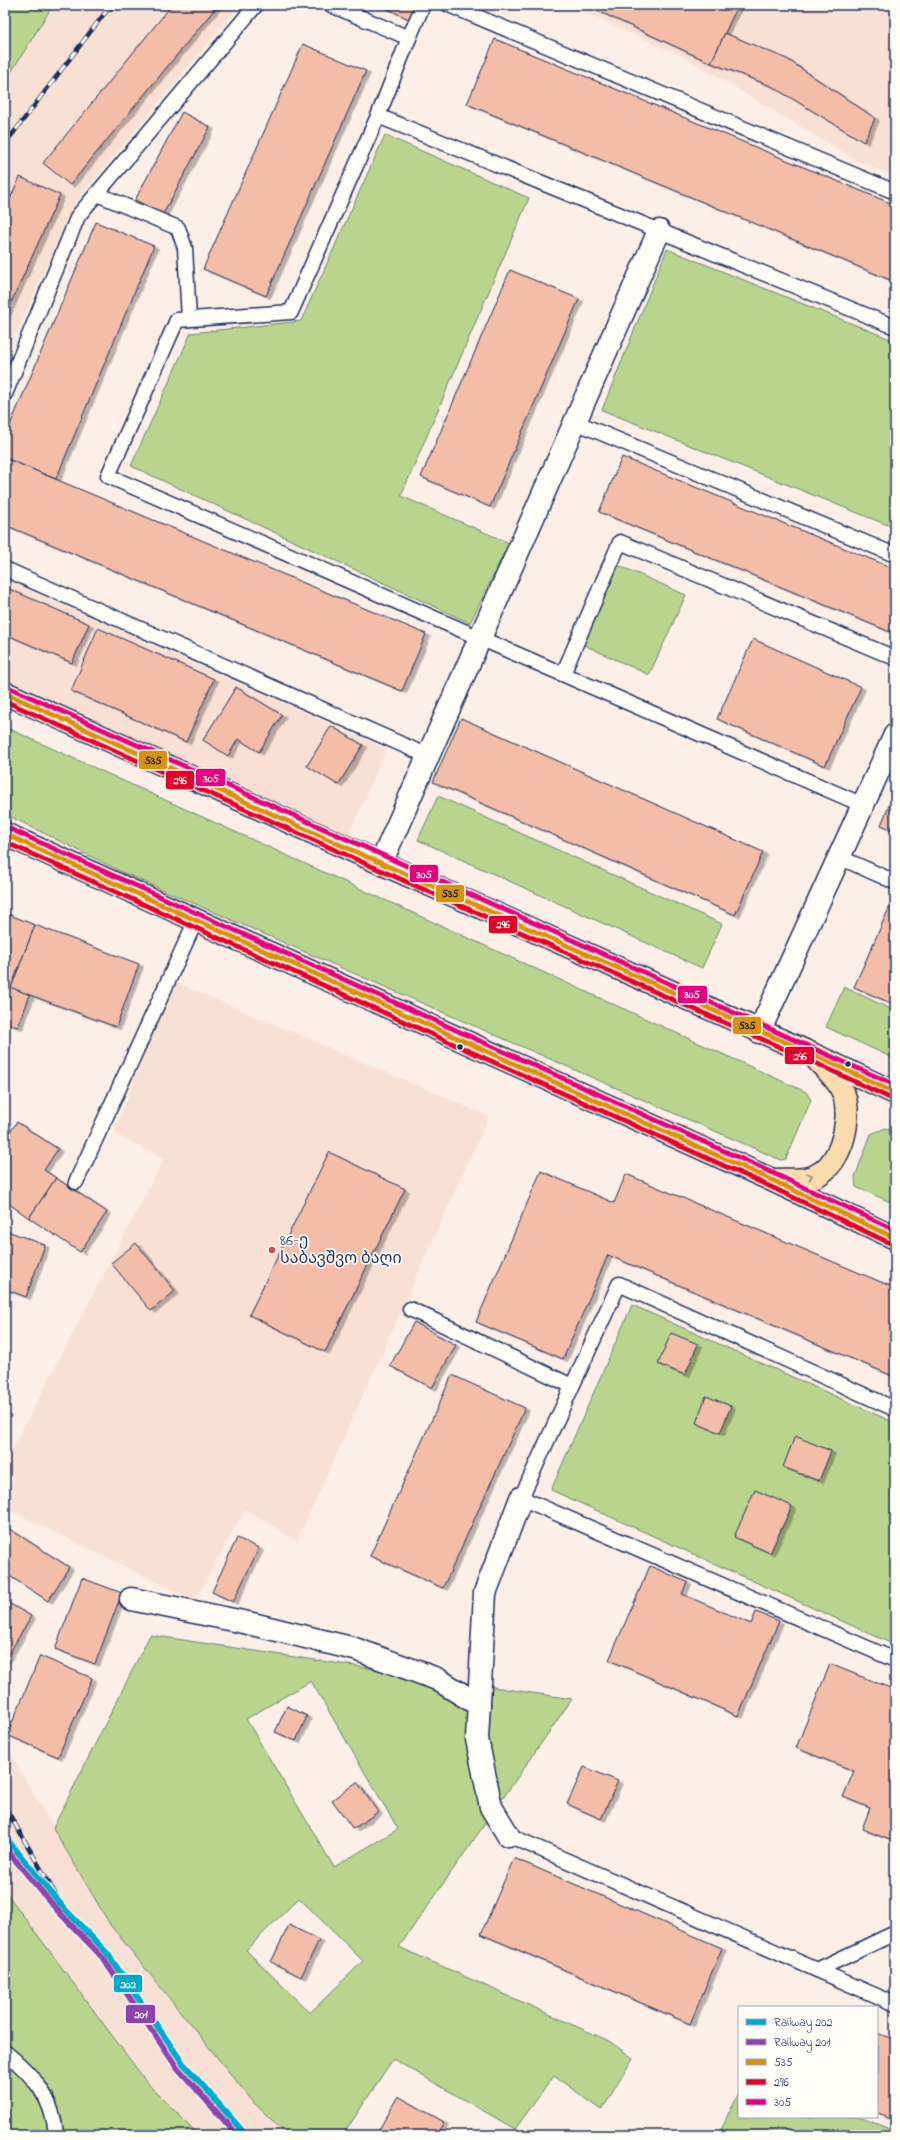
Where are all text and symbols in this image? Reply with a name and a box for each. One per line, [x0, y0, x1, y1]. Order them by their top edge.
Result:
line badge: 535 [138, 750, 168, 770]
text: 535 [144, 753, 162, 769]
line badge: 305 [195, 768, 226, 787]
line badge: 296 [165, 770, 195, 790]
text: 305 [202, 771, 219, 787]
text: 296 [172, 773, 187, 789]
line badge: 305 [409, 864, 439, 883]
text: 305 [415, 867, 432, 883]
line badge: 535 [435, 884, 465, 903]
text: 535 [441, 886, 459, 902]
line badge: 296 [488, 915, 518, 934]
text: 296 [495, 917, 510, 933]
line badge: 305 [677, 985, 708, 1004]
text: 305 [683, 987, 700, 1003]
line badge: 535 [732, 1016, 762, 1035]
text: 535 [738, 1018, 756, 1034]
unlabelled marker [455, 1042, 465, 1052]
line badge: 296 [784, 1046, 815, 1065]
text: 296 [792, 1049, 807, 1065]
unlabelled marker [843, 1059, 853, 1069]
one-way arrow [807, 1172, 814, 1181]
place label: 86-ე საბავშვო ბაღი [280, 1229, 402, 1271]
marker: 86-ე საბავშვო ბაღი [267, 1245, 277, 1255]
line badge: 202 [113, 1974, 143, 1993]
text: 202 [119, 1977, 136, 1993]
line badge: 201 [125, 2004, 156, 2024]
legend [738, 2006, 878, 2118]
text: 201 [133, 2007, 148, 2023]
text: Railway 202 [774, 2014, 832, 2033]
text: Railway 201 [774, 2034, 830, 2053]
text: 535 [774, 2054, 793, 2072]
text: 296 [774, 2074, 790, 2092]
text: 305 [774, 2094, 791, 2112]

